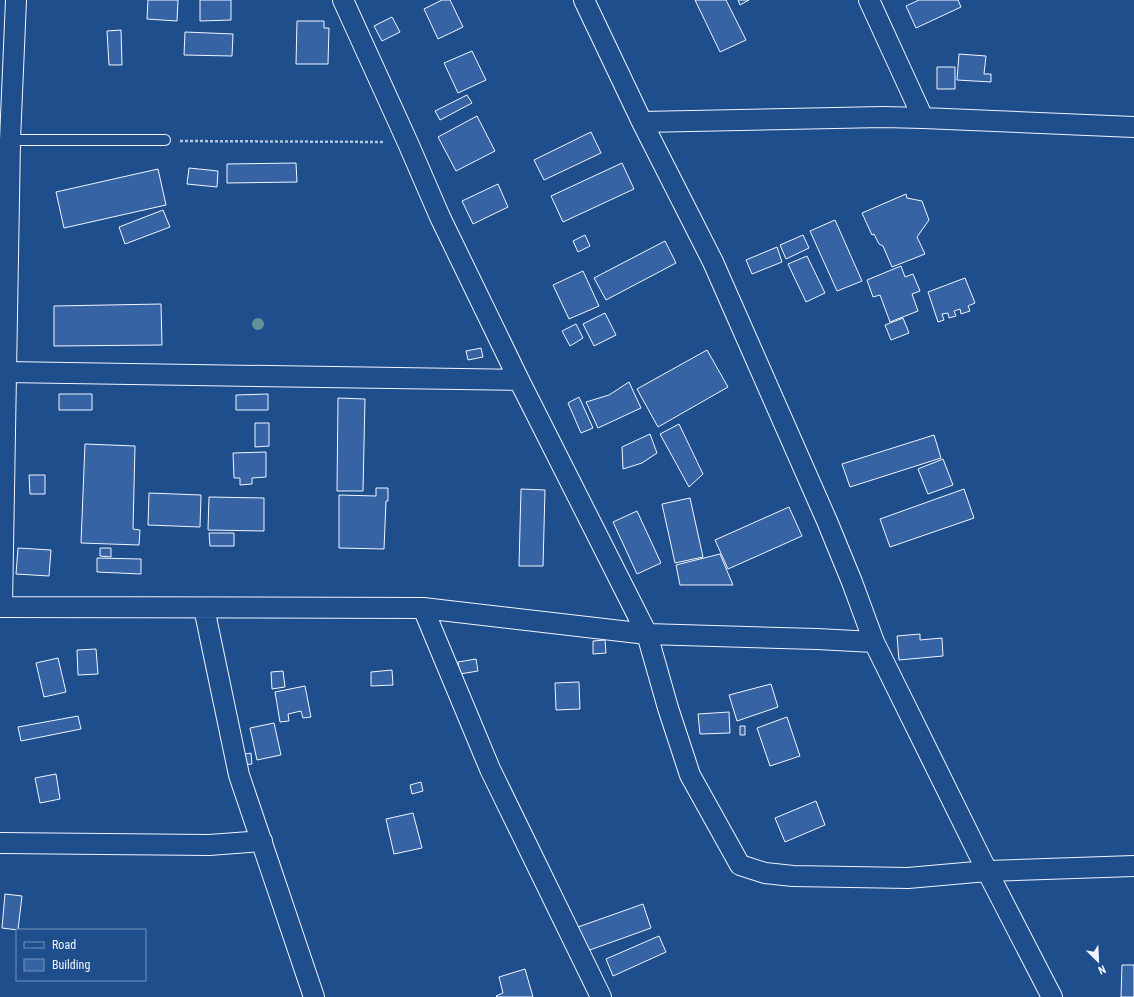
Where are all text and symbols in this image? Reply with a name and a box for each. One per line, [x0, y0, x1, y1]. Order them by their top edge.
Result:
legend [16, 929, 146, 981]
text: Road [52, 938, 76, 952]
north arrow [1078, 941, 1118, 981]
text: Building [52, 958, 90, 972]
text: N [1096, 962, 1108, 977]

